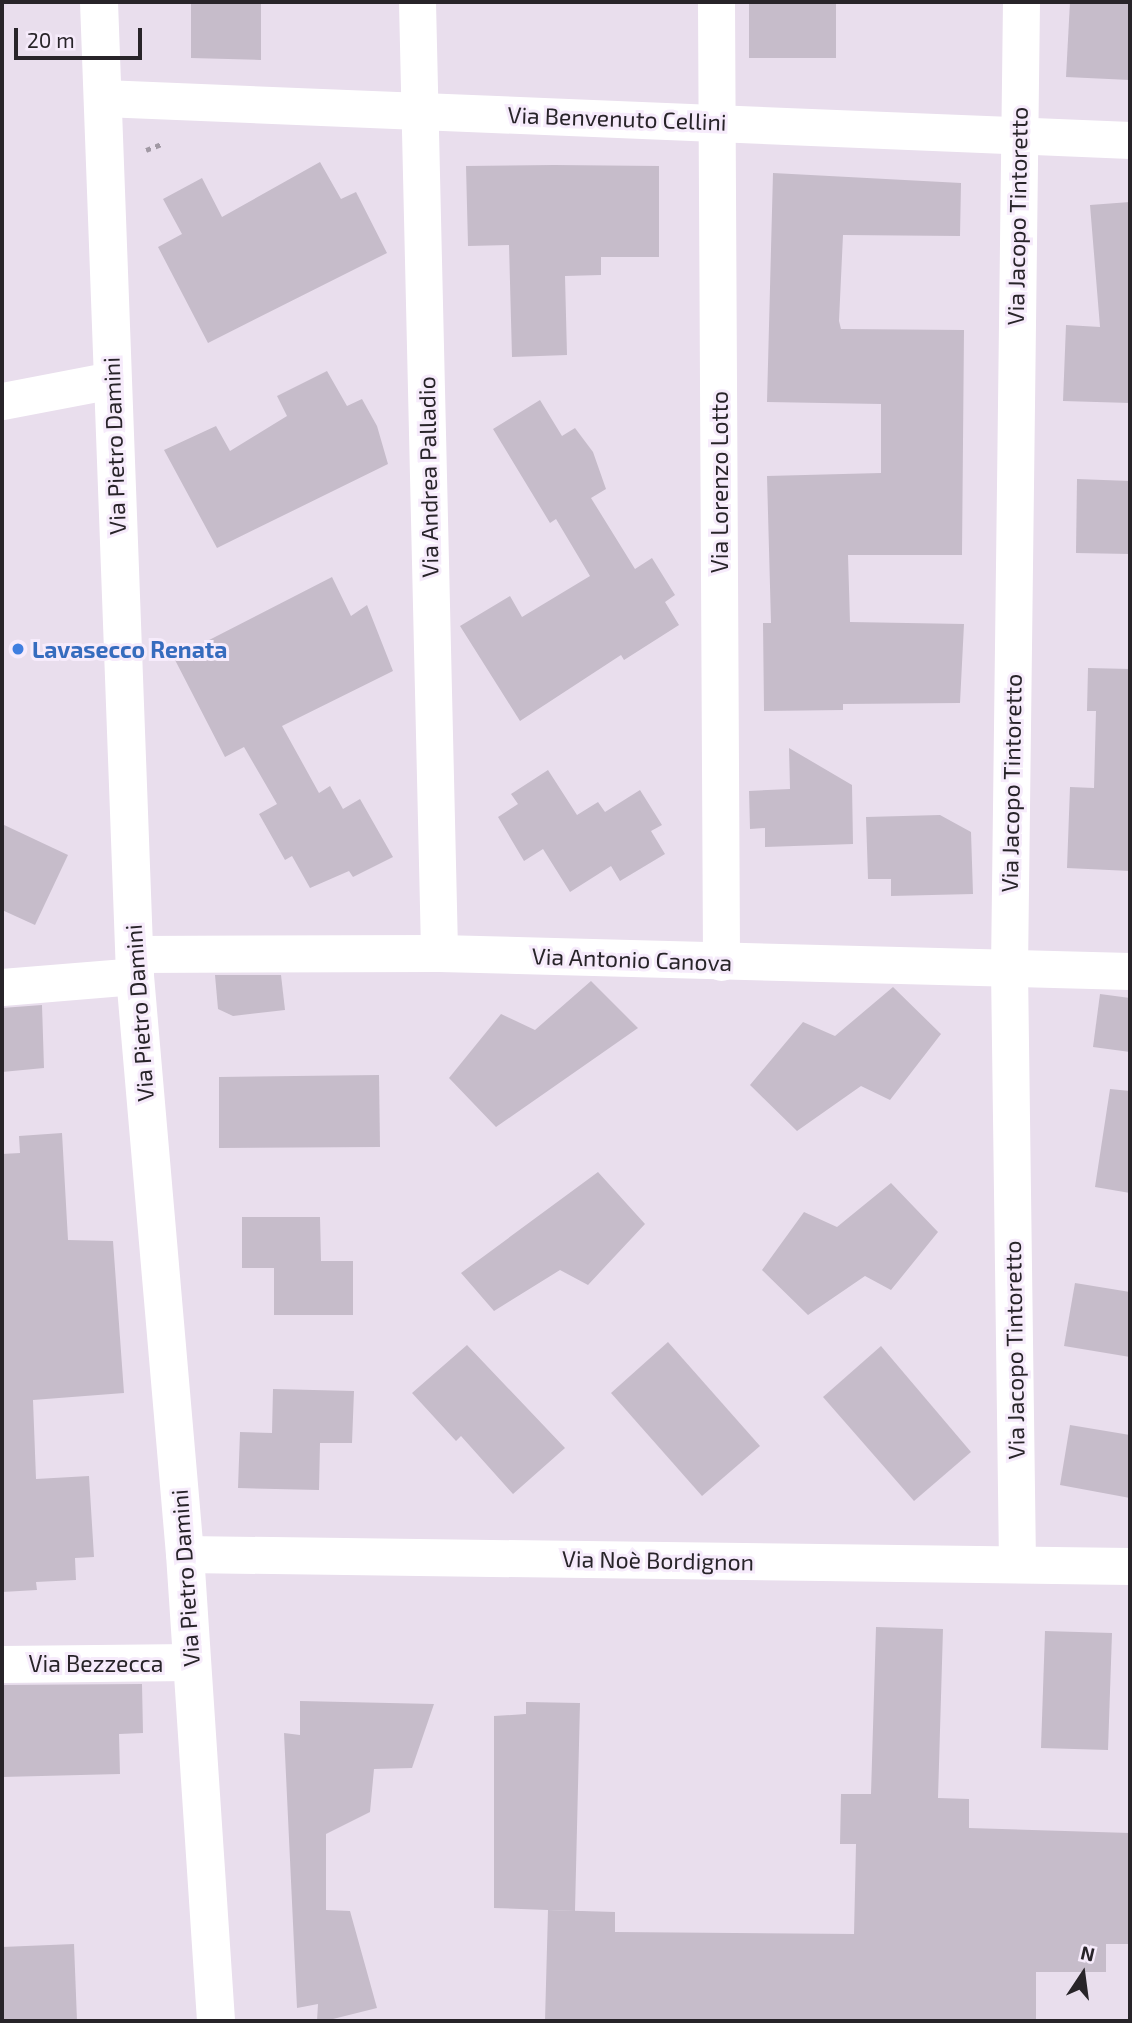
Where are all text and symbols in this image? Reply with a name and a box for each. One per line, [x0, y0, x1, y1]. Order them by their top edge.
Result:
scale bar [18, 14, 145, 58]
text: 20 m [27, 27, 75, 52]
street label: Via Benvenuto Cellini [507, 100, 727, 136]
street label: Via Jacopo Tintoretto [1001, 106, 1033, 326]
street label: Via Pietro Damini [97, 357, 131, 535]
street label: Via Andrea Palladio [412, 376, 444, 578]
street label: Via Lorenzo Lotto [705, 391, 733, 573]
place label: Lavasecco Renata [32, 635, 227, 663]
marker: Lavasecco Renata [10, 641, 26, 657]
street label: Via Jacopo Tintoretto [995, 673, 1027, 893]
street label: Via Pietro Damini [119, 923, 159, 1103]
street label: Via Antonio Canova [531, 942, 733, 976]
street label: Via Jacopo Tintoretto [998, 1240, 1030, 1460]
street label: Via Pietro Damini [165, 1488, 205, 1668]
street label: Via Noè Bordignon [562, 1545, 754, 1575]
street label: Via Bezzecca [29, 1649, 163, 1677]
north arrow [1048, 1939, 1118, 2009]
text: N [1079, 1940, 1097, 1966]

